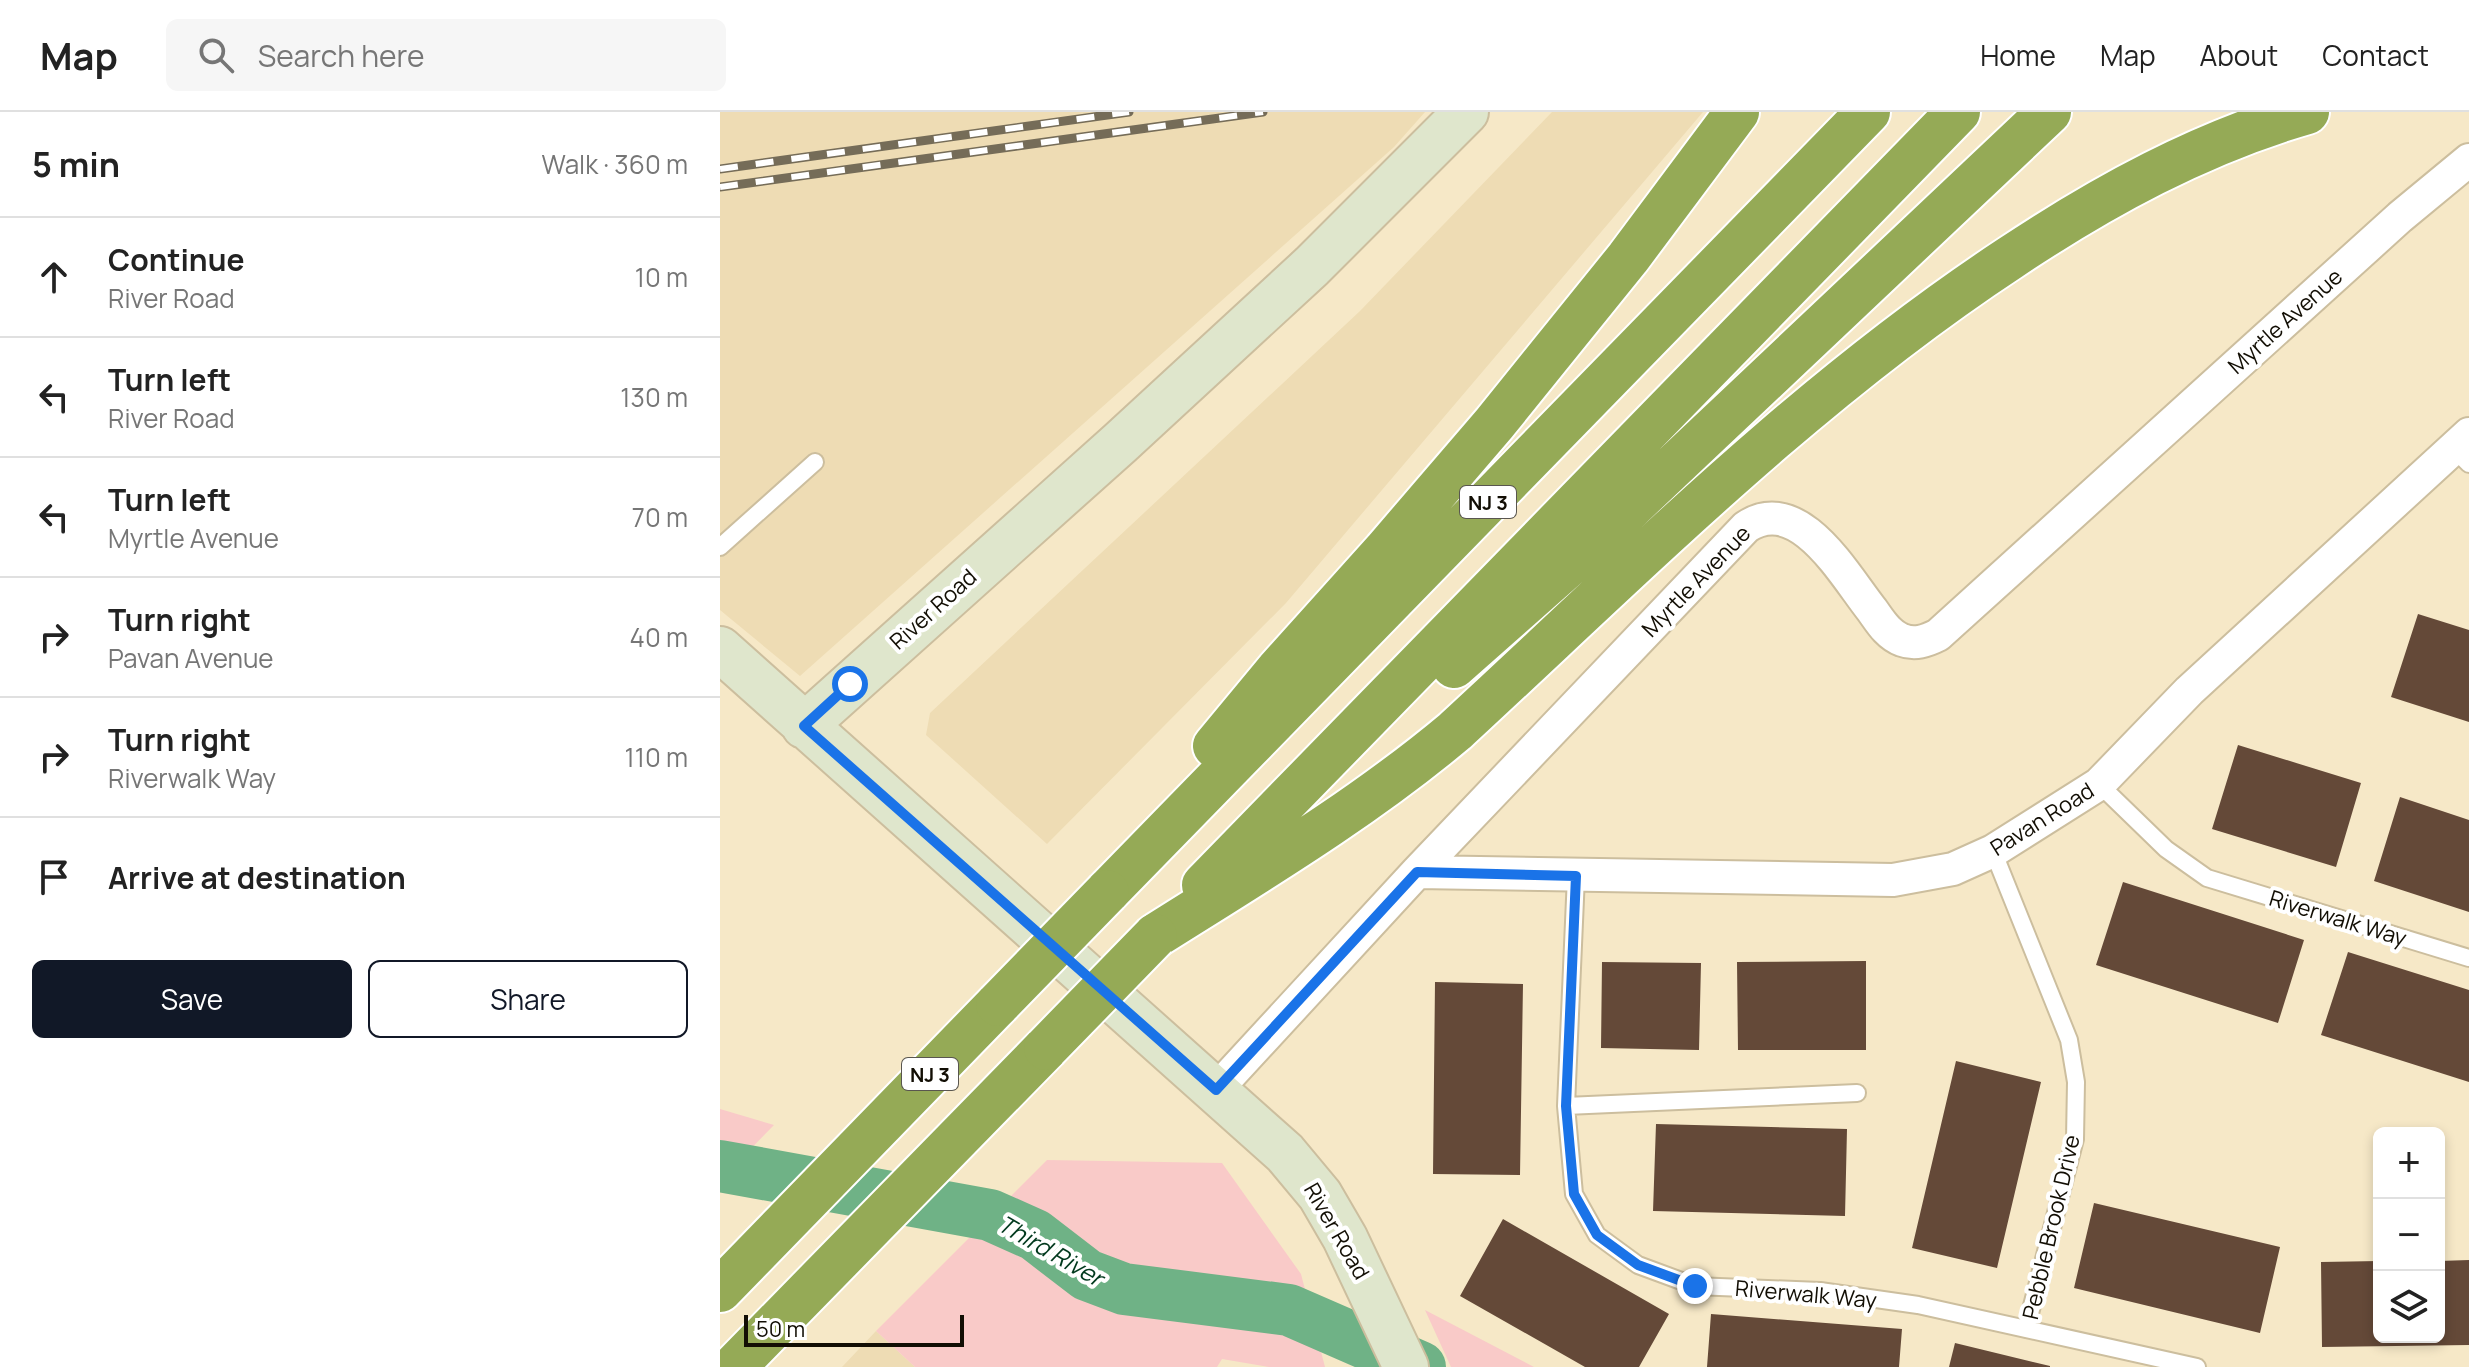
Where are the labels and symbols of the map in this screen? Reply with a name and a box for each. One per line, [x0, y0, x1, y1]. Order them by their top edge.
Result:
street label: Myrtle Avenue [2221, 261, 2349, 381]
road number: NJ 3 [1460, 486, 1516, 518]
street label: Myrtle Avenue [1635, 518, 1757, 643]
street label: River Road [883, 562, 983, 656]
route start [832, 666, 868, 702]
street label: Pavan Road [1984, 775, 2100, 863]
street label: Riverwalk Way [2266, 883, 2411, 953]
road number: NJ 3 [902, 1058, 958, 1090]
street label: Pebble Brook Drive [2015, 1132, 2087, 1322]
street label: River Road [1297, 1177, 1377, 1285]
water label: Third River [992, 1207, 1113, 1295]
route end [1677, 1268, 1713, 1304]
street label: Riverwalk Way [1734, 1273, 1879, 1315]
scale bar [744, 1311, 964, 1347]

